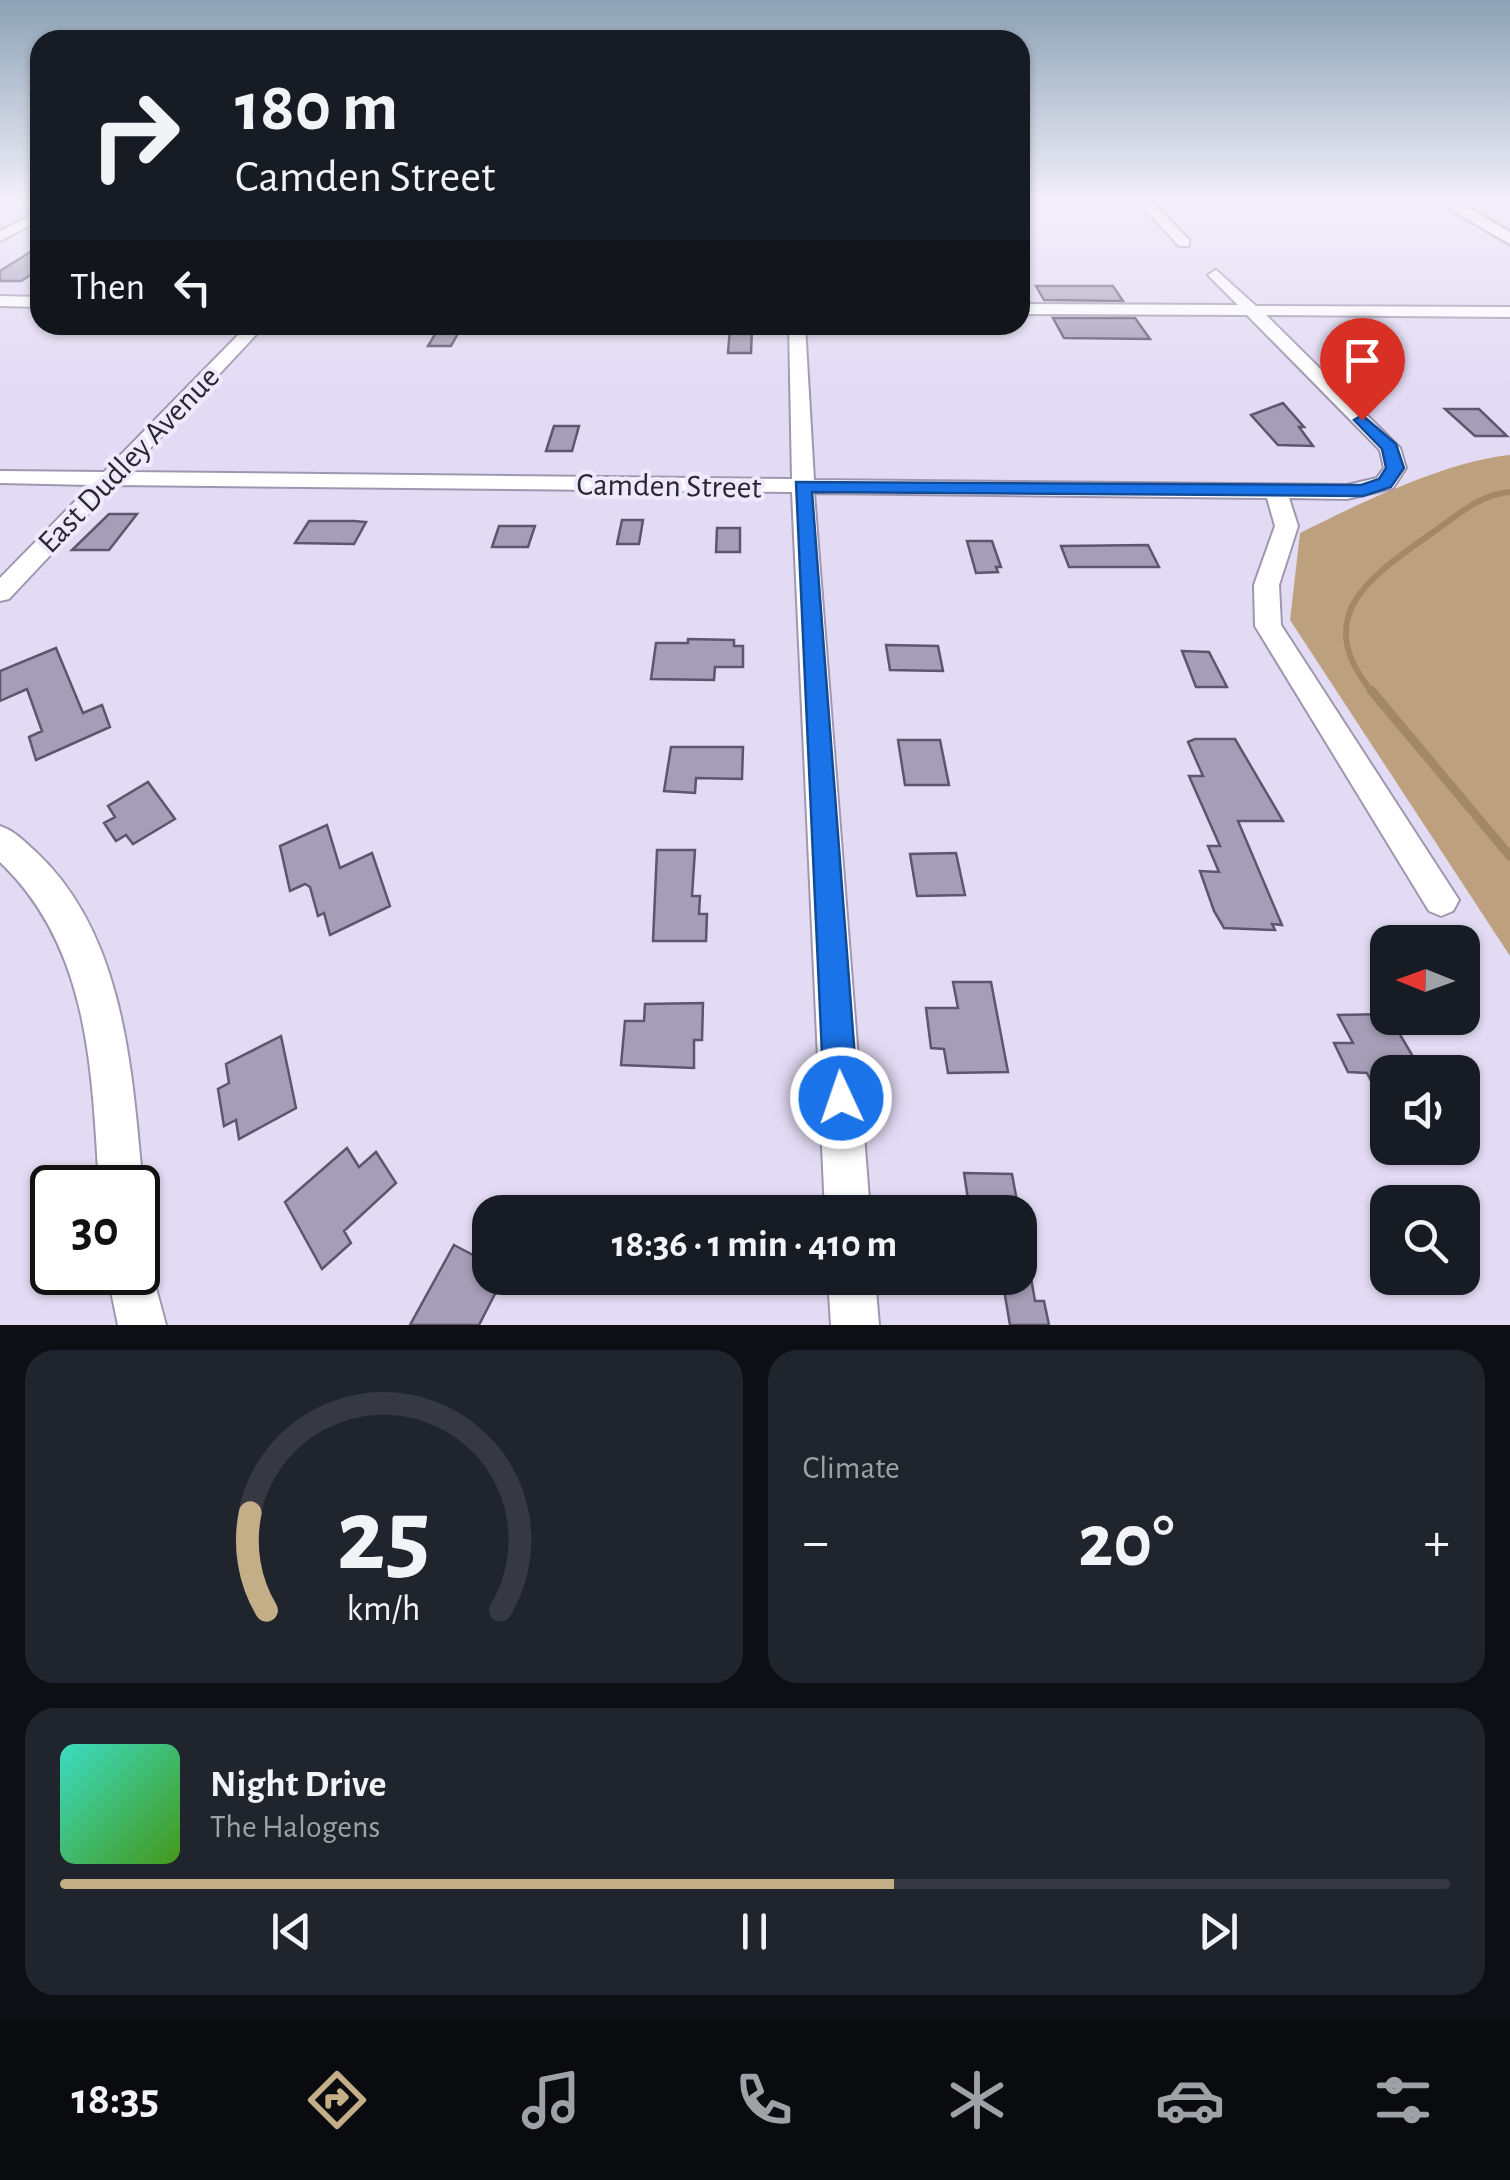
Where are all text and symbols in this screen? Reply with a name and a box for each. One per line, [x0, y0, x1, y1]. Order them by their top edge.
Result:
icon: right [70, 70, 200, 200]
text: 180 m [235, 73, 398, 143]
text: Camden Street [235, 155, 495, 200]
icon: left [165, 260, 220, 315]
text: Then [70, 269, 145, 307]
pin [1320, 318, 1405, 421]
icon: arrive [1335, 333, 1390, 388]
street label: East Dudley Avenue [32, 360, 225, 559]
street label: Camden Street [576, 468, 762, 504]
north arrow [1370, 925, 1480, 1035]
map controls [1370, 925, 1480, 1295]
position arrow [789, 1046, 893, 1150]
button: sound [1370, 1055, 1480, 1165]
speed limit sign: 30 [30, 1165, 160, 1295]
button: search [1370, 1185, 1480, 1295]
text: 18:36 · 1 min · 410 m [612, 1226, 897, 1264]
text: Climate [803, 1452, 900, 1484]
text: 25 [337, 1485, 431, 1589]
text: 20° [1078, 1505, 1174, 1580]
text: − [803, 1515, 829, 1570]
text: + [1424, 1515, 1450, 1570]
text: km/h [347, 1591, 421, 1627]
text: Night Drive [210, 1766, 386, 1804]
text: The Halogens [210, 1811, 380, 1843]
icon: previous [264, 1904, 319, 1959]
icon: pause [727, 1904, 782, 1959]
icon: next [1191, 1904, 1246, 1959]
icon: directions [302, 2065, 372, 2135]
icon: music [516, 2065, 586, 2135]
icon: phone [729, 2065, 799, 2135]
icon: climate [942, 2065, 1012, 2135]
icon: car [1155, 2065, 1225, 2135]
icon: filters [1368, 2065, 1438, 2135]
text: 18:35 [72, 2077, 159, 2122]

